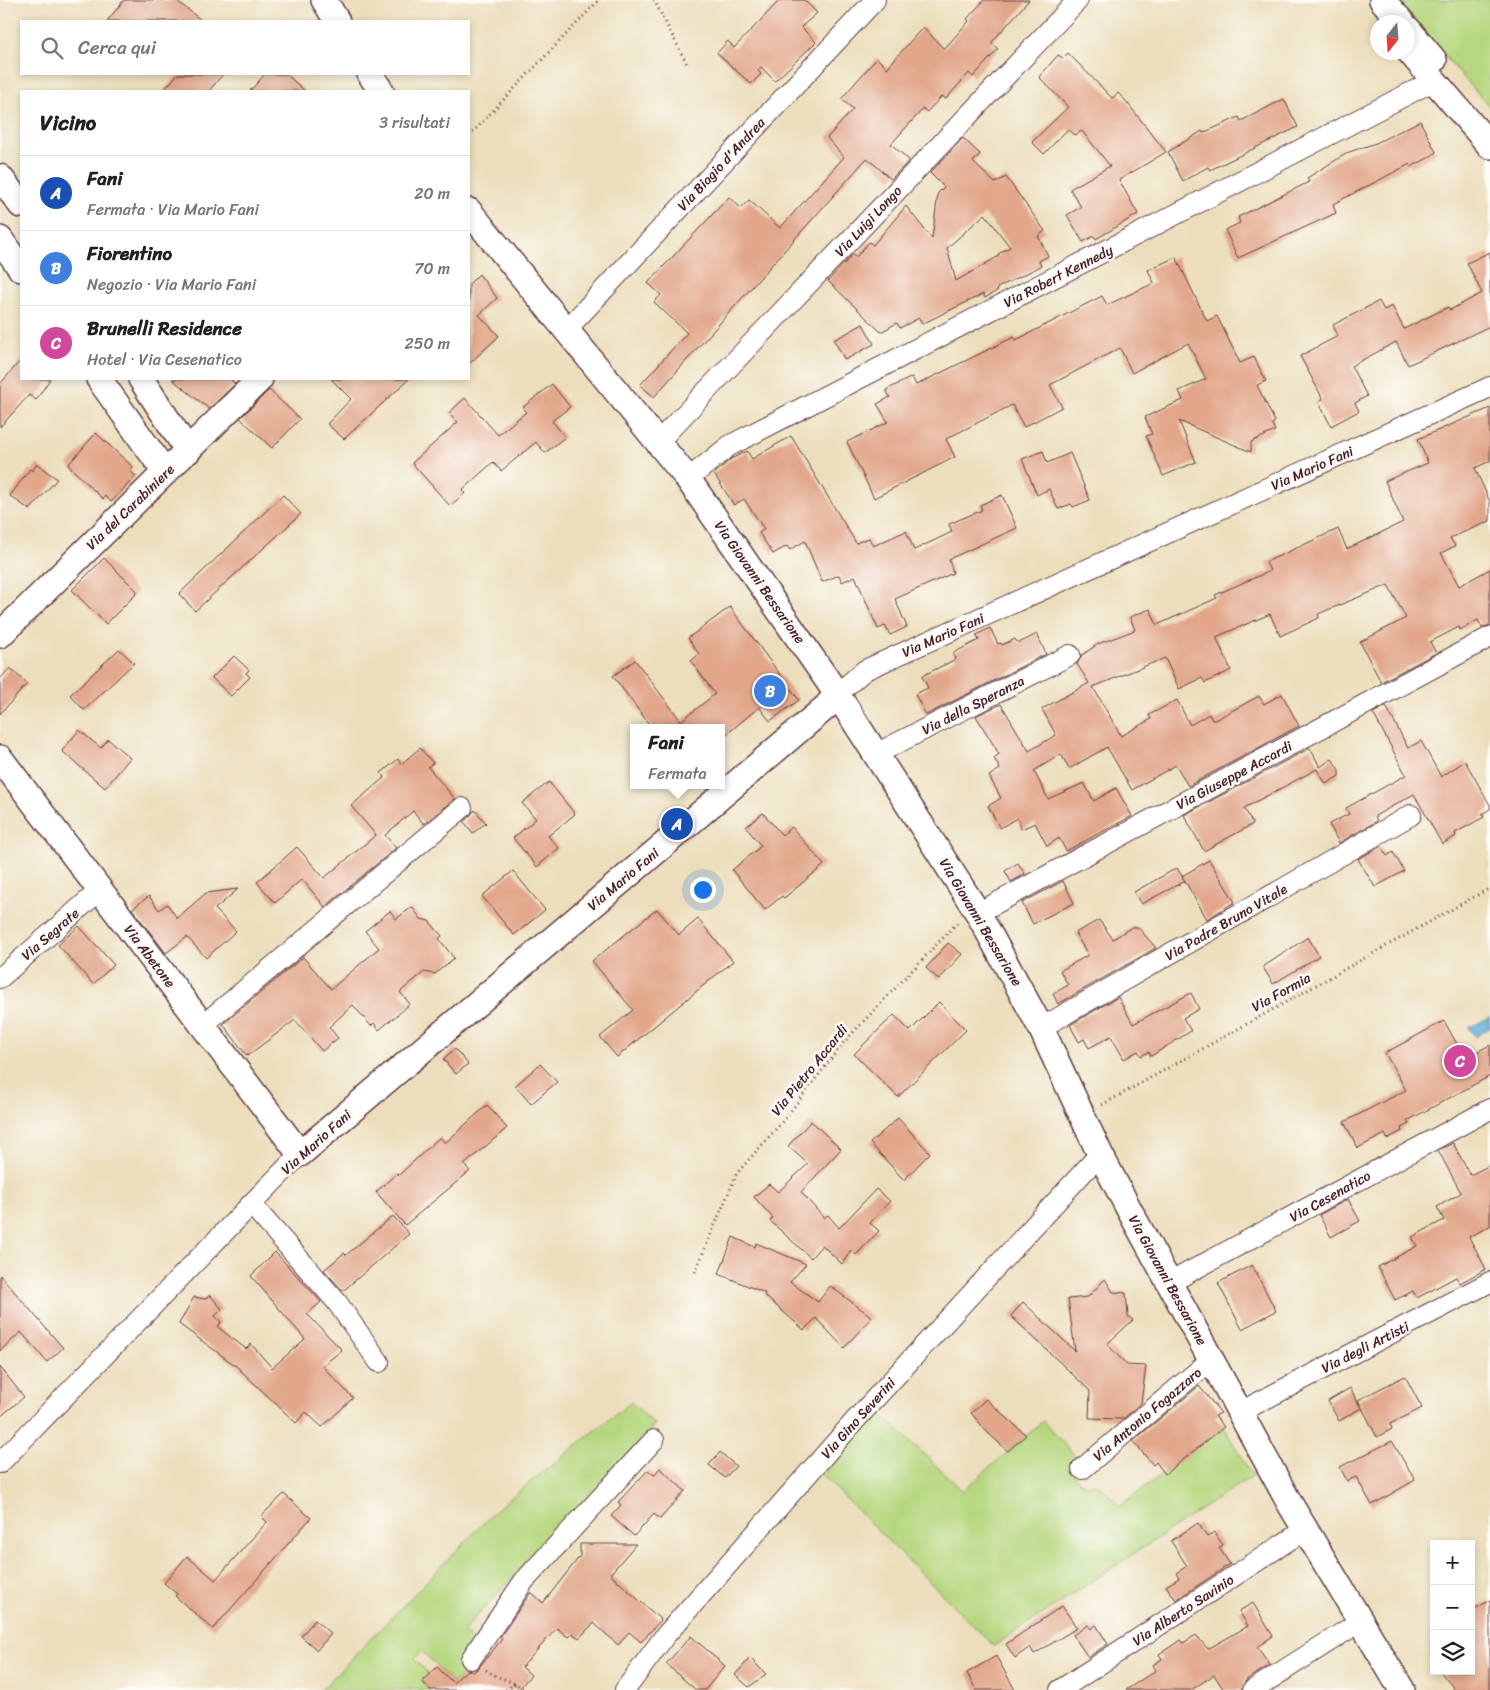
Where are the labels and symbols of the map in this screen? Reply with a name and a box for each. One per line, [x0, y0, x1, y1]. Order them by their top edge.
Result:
north arrow [1370, 15, 1415, 60]
street label: Via Biagio d'Andrea [671, 111, 772, 217]
street label: Via Luigi Longo [828, 180, 908, 263]
street label: Via Robert Kennedy [999, 238, 1118, 315]
street label: Via Mario Fani [1267, 439, 1359, 498]
street label: Via del Carabiniere [80, 458, 181, 557]
street label: Via Giovanni Bessarione [707, 515, 812, 649]
street label: Via Mario Fani [898, 606, 990, 665]
street label: Via della Speranza [917, 669, 1029, 742]
pin: B [754, 672, 786, 710]
street label: Via Giuseppe Accardi [1171, 734, 1298, 817]
pin: A [661, 805, 693, 843]
street label: Via Mario Fani [581, 841, 666, 917]
street label: Via Giovanni Bessarione [932, 853, 1029, 991]
your location [690, 877, 716, 903]
street label: Via Padre Bruno Vitale [1160, 877, 1293, 968]
street label: Via Segrate [15, 902, 85, 967]
street label: Via Abetone [117, 919, 182, 994]
street label: Via Formia [1247, 965, 1316, 1019]
street label: Via Pietro Accardi [764, 1018, 855, 1122]
pin: C [1444, 1042, 1476, 1080]
street label: Via Mario Fani [275, 1103, 358, 1181]
street label: Via Cesenatico [1285, 1164, 1376, 1229]
street label: Via Giovanni Bessarione [1121, 1210, 1214, 1350]
street label: Via degli Artisti [1317, 1314, 1415, 1380]
street label: Via Antonio Fogazzaro [1087, 1361, 1208, 1468]
street label: Via Gino Severini [815, 1371, 903, 1465]
street label: Via Alberto Savinio [1127, 1568, 1239, 1653]

